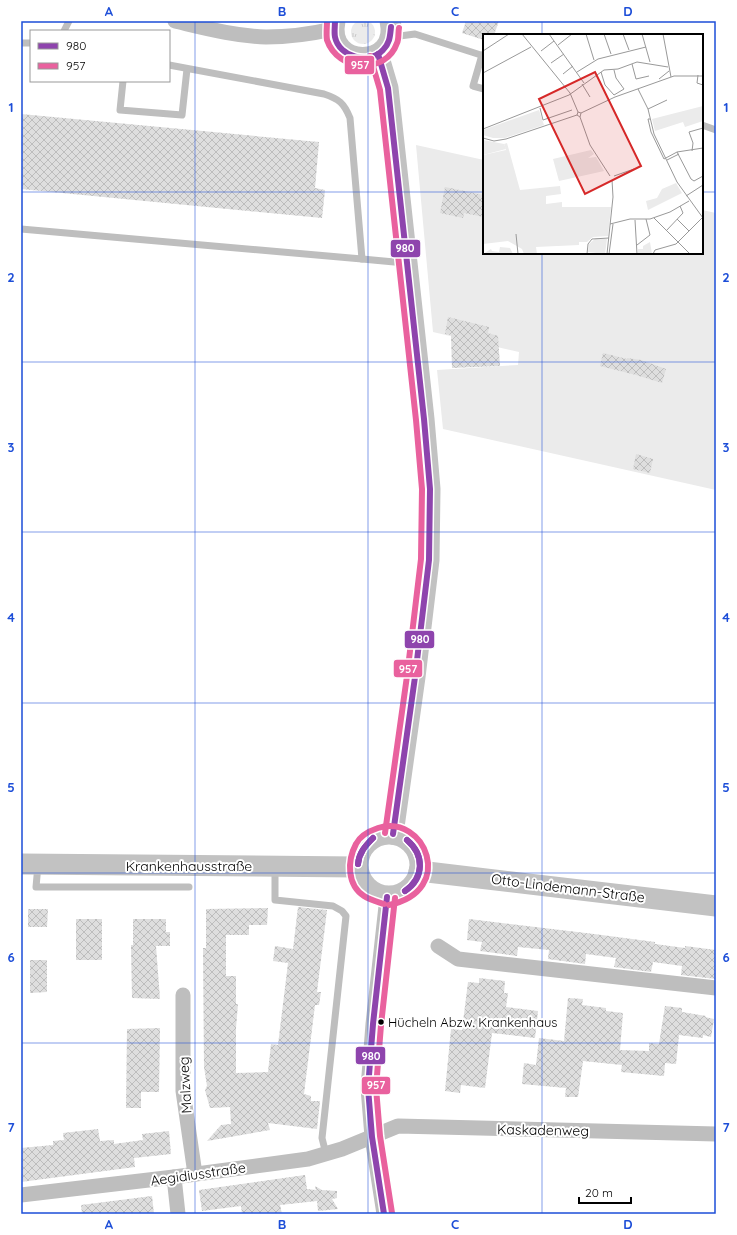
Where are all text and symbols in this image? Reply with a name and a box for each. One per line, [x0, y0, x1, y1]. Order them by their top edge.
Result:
text: A [105, 3, 114, 19]
text: B [278, 3, 286, 19]
text: C [451, 3, 459, 19]
text: D [623, 3, 633, 19]
legend [30, 30, 170, 82]
inset map [483, 34, 703, 254]
text: 980 [66, 38, 86, 53]
line badge: 957 [344, 55, 375, 75]
text: 957 [66, 58, 85, 73]
text: 957 [351, 58, 369, 72]
text: 1 [8, 99, 14, 115]
text: 1 [723, 99, 729, 115]
line badge: 980 [390, 239, 421, 258]
text: 980 [395, 241, 415, 255]
text: 2 [7, 269, 15, 285]
text: 2 [722, 269, 730, 285]
text: 3 [8, 439, 15, 455]
text: 3 [723, 439, 730, 455]
text: 4 [7, 609, 15, 625]
text: 4 [722, 609, 730, 625]
line badge: 980 [404, 630, 435, 649]
text: 980 [410, 632, 430, 646]
line badge: 957 [393, 659, 423, 678]
text: 957 [399, 662, 417, 676]
text: 5 [7, 779, 15, 795]
text: 5 [722, 779, 730, 795]
street label: Krankenhausstraße [126, 857, 252, 875]
street label: Otto-Lindemann-Straße [490, 870, 646, 906]
text: 6 [7, 949, 15, 965]
text: 6 [722, 949, 730, 965]
place label: Hücheln Abzw. Krankenhaus [388, 1014, 557, 1030]
marker: Hücheln Abzw. Krankenhaus [376, 1017, 386, 1027]
line badge: 980 [355, 1046, 386, 1065]
text: 980 [361, 1049, 381, 1063]
street label: Malzweg [175, 1056, 195, 1114]
line badge: 957 [361, 1076, 391, 1095]
text: 957 [367, 1078, 385, 1092]
text: 7 [7, 1119, 15, 1135]
text: 7 [722, 1119, 730, 1135]
street label: Kaskadenweg [497, 1120, 589, 1140]
street label: Aegidiusstraße [149, 1158, 247, 1190]
scale bar [579, 1179, 631, 1205]
text: 20 m [585, 1185, 613, 1200]
text: A [105, 1216, 114, 1232]
text: B [278, 1216, 286, 1232]
text: C [451, 1216, 459, 1232]
text: D [623, 1216, 633, 1232]

